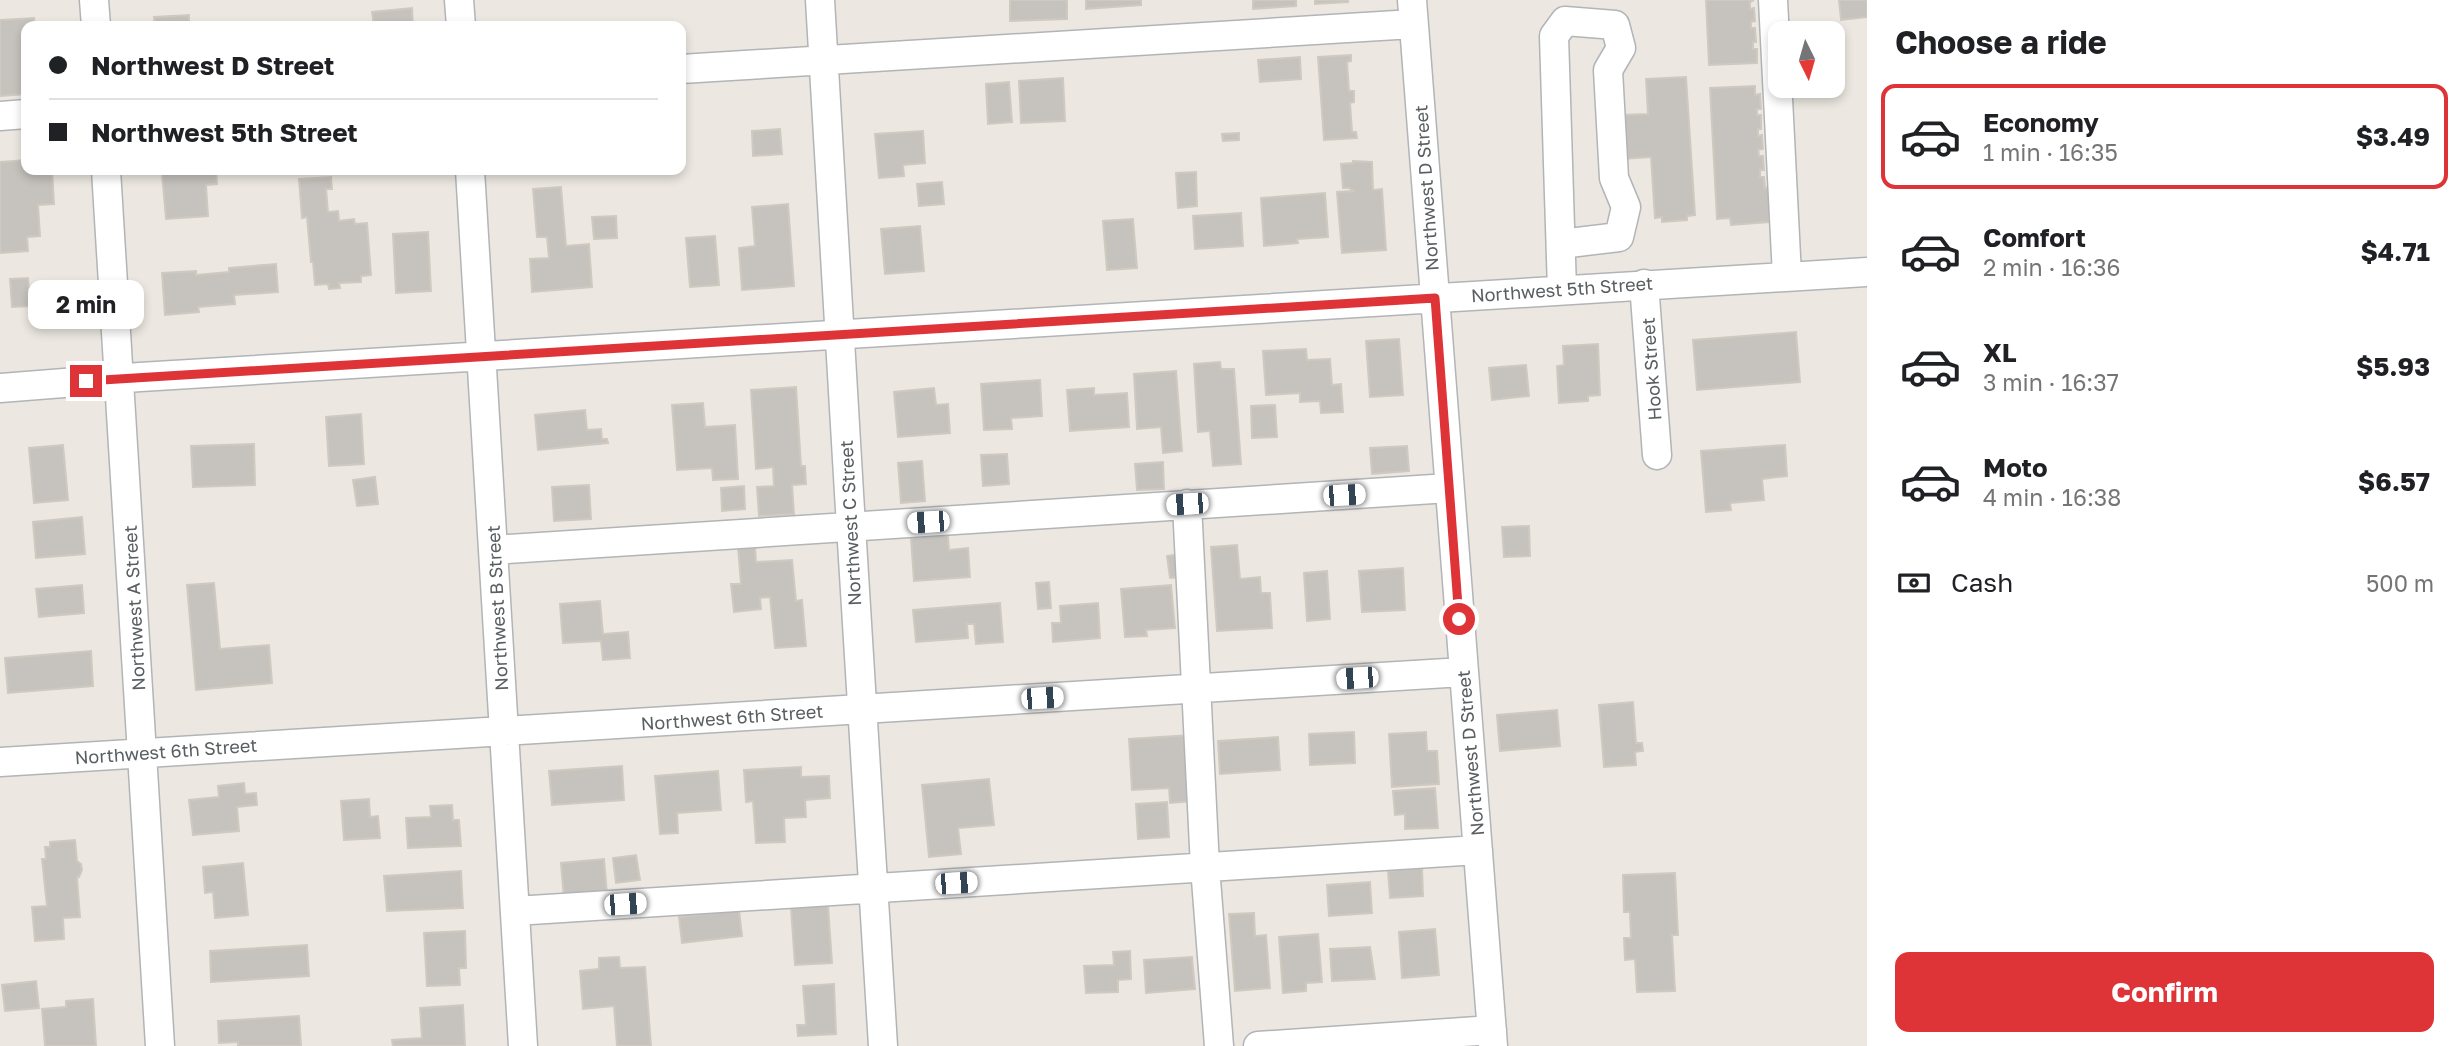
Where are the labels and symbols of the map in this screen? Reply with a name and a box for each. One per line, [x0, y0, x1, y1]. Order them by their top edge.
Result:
north arrow [1768, 21, 1844, 98]
street label: Northwest D Street [1409, 104, 1443, 272]
street label: Northwest 5th Street [1470, 272, 1654, 306]
callout: 2 min [28, 280, 144, 328]
street label: Hook Street [1636, 317, 1666, 421]
route end [70, 365, 102, 397]
street label: Northwest C Street [835, 440, 865, 606]
car [1323, 483, 1366, 507]
car [1166, 492, 1209, 516]
car [907, 510, 950, 534]
street label: Northwest A Street [119, 525, 149, 691]
street label: Northwest B Street [482, 525, 512, 691]
route start [1443, 603, 1475, 635]
car [1336, 666, 1379, 690]
street label: Northwest D Street [1452, 669, 1488, 837]
car [1021, 686, 1064, 710]
street label: Northwest 6th Street [640, 700, 824, 734]
street label: Northwest 6th Street [74, 734, 258, 768]
car [935, 871, 978, 895]
car [604, 892, 647, 916]

